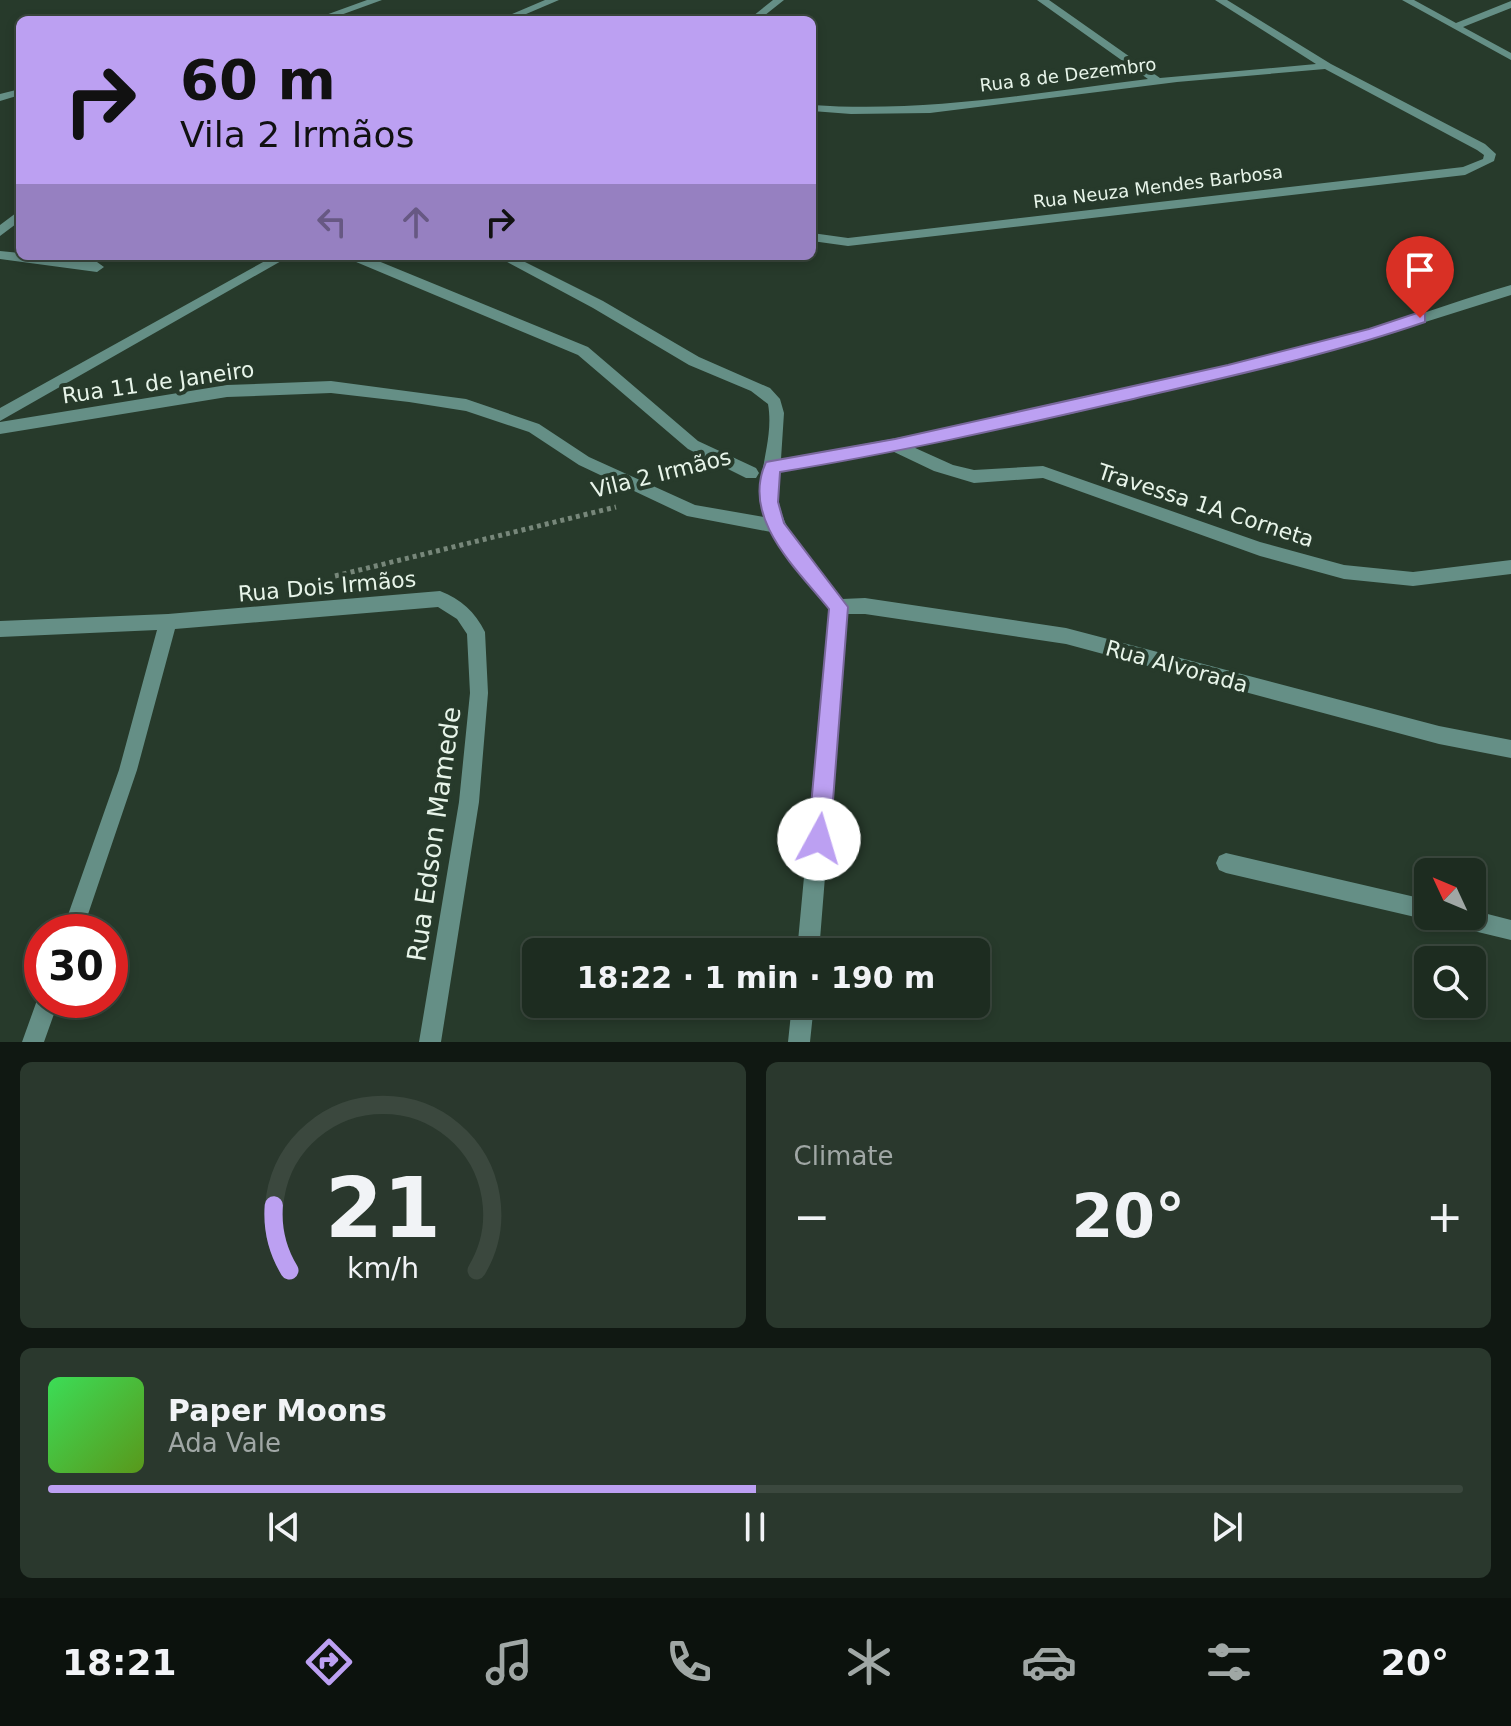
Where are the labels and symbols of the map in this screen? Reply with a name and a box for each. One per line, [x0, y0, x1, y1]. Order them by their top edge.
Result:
street label: Rua 8 de Dezembro [978, 53, 1157, 96]
street label: Rua Neuza Mendes Barbosa [1032, 161, 1284, 212]
pin [1386, 236, 1454, 318]
street label: Rua 11 de Janeiro [60, 357, 256, 408]
street label: Vila 2 Irmãos [589, 444, 734, 503]
street label: Travessa 1A Corneta [1094, 458, 1317, 552]
street label: Rua Dois Irmãos [237, 566, 417, 607]
street label: Rua Alvorada [1103, 635, 1251, 697]
street label: Rua Edson Mamede [401, 705, 467, 963]
position arrow [777, 797, 861, 881]
north arrow [1414, 858, 1486, 930]
speed limit sign: 30 [24, 914, 128, 1018]

